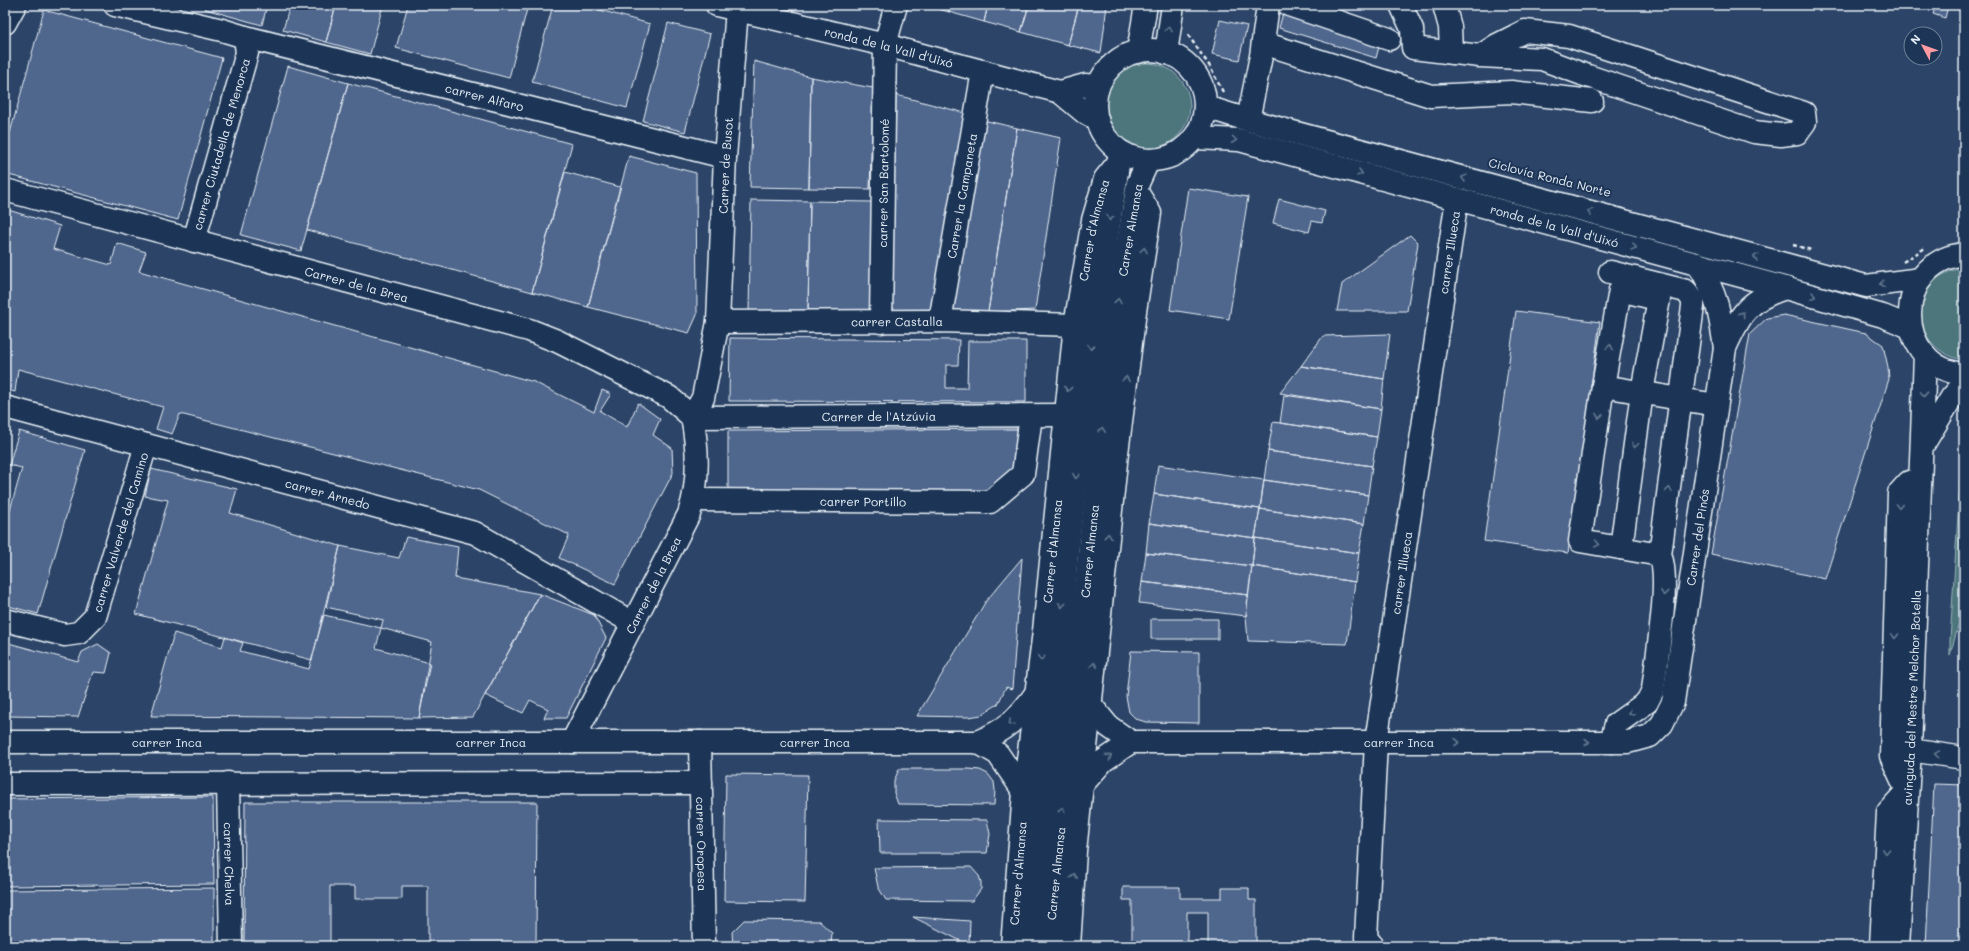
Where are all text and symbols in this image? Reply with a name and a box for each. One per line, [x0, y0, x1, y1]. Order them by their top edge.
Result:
street label: ronda de la Vall d'Uixó [823, 23, 955, 71]
one-way arrow [1165, 26, 1173, 32]
north arrow [1903, 26, 1943, 66]
text: N [1907, 31, 1923, 47]
street label: carrer Ciutadella de Menorca [189, 56, 253, 232]
street label: carrer Alfaro [444, 79, 526, 114]
street label: Carrer de Busot [715, 117, 736, 214]
street label: carrer San Bartolomé [874, 118, 892, 248]
street label: Carrer la Campaneta [943, 132, 980, 260]
one-way arrow [1231, 135, 1237, 144]
street label: Ciclovía Ronda Norte [1487, 154, 1613, 200]
one-way arrow [1356, 168, 1363, 176]
one-way arrow [1461, 175, 1468, 183]
street label: Carrer d'Almansa [1075, 177, 1113, 282]
street label: Carrer Almansa [1114, 182, 1146, 277]
street label: ronda de la Vall d'Uixó [1489, 201, 1620, 251]
one-way arrow [1587, 208, 1594, 217]
street label: carrer Illueca [1435, 210, 1463, 295]
one-way arrow [1106, 215, 1115, 221]
one-way arrow [1630, 242, 1637, 251]
one-way arrow [1139, 247, 1148, 253]
one-way arrow [1753, 253, 1759, 261]
street label: Carrer de la Brea [303, 262, 410, 306]
one-way arrow [1879, 279, 1885, 288]
one-way arrow [1810, 291, 1817, 300]
one-way arrow [1113, 298, 1122, 304]
one-way arrow [1737, 311, 1744, 318]
street label: carrer Castalla [851, 313, 943, 329]
one-way arrow [1087, 344, 1096, 350]
one-way arrow [1605, 344, 1614, 350]
one-way arrow [1121, 376, 1130, 382]
one-way arrow [1064, 386, 1073, 392]
one-way arrow [1919, 391, 1928, 397]
street label: Carrer de l'Atzúvia [822, 408, 936, 424]
one-way arrow [1595, 413, 1604, 419]
one-way arrow [1097, 427, 1106, 433]
one-way arrow [1631, 442, 1640, 448]
street label: carrer Valverde del Camino [89, 450, 151, 614]
one-way arrow [1072, 473, 1081, 479]
street label: carrer Arnedo [283, 474, 372, 512]
one-way arrow [1664, 487, 1673, 493]
street label: Carrer del Pinós [1682, 487, 1712, 587]
street label: carrer Portillo [820, 493, 906, 509]
street label: Carrer d'Almansa [1039, 499, 1065, 604]
one-way arrow [1895, 503, 1903, 509]
street label: Carrer Almansa [1076, 504, 1102, 599]
street label: carrer Illueca [1387, 530, 1415, 615]
one-way arrow [1103, 533, 1112, 539]
street label: Carrer de la Brea [622, 534, 684, 636]
one-way arrow [1594, 539, 1600, 548]
street label: avinguda del Mestre Melchor Botella [1899, 589, 1924, 806]
one-way arrow [1660, 590, 1669, 596]
one-way arrow [1058, 602, 1067, 608]
one-way arrow [1891, 633, 1900, 639]
one-way arrow [1037, 655, 1046, 661]
one-way arrow [1090, 662, 1099, 668]
one-way arrow [1628, 709, 1635, 716]
one-way arrow [1008, 718, 1016, 725]
street label: carrer Inca [132, 734, 202, 750]
street label: carrer Inca [456, 734, 526, 750]
street label: carrer Inca [780, 734, 850, 750]
street label: carrer Inca [1364, 734, 1434, 750]
one-way arrow [1454, 738, 1460, 746]
one-way arrow [1584, 738, 1590, 746]
one-way arrow [1934, 750, 1940, 759]
one-way arrow [1104, 755, 1111, 762]
street label: carrer Oropesa [693, 796, 711, 892]
one-way arrow [1057, 807, 1066, 813]
street label: Carrer d'Almansa [1006, 821, 1030, 926]
street label: carrer Chelva [221, 822, 238, 906]
street label: Carrer Almansa [1043, 826, 1068, 921]
one-way arrow [1882, 848, 1891, 854]
one-way arrow [1070, 873, 1078, 879]

